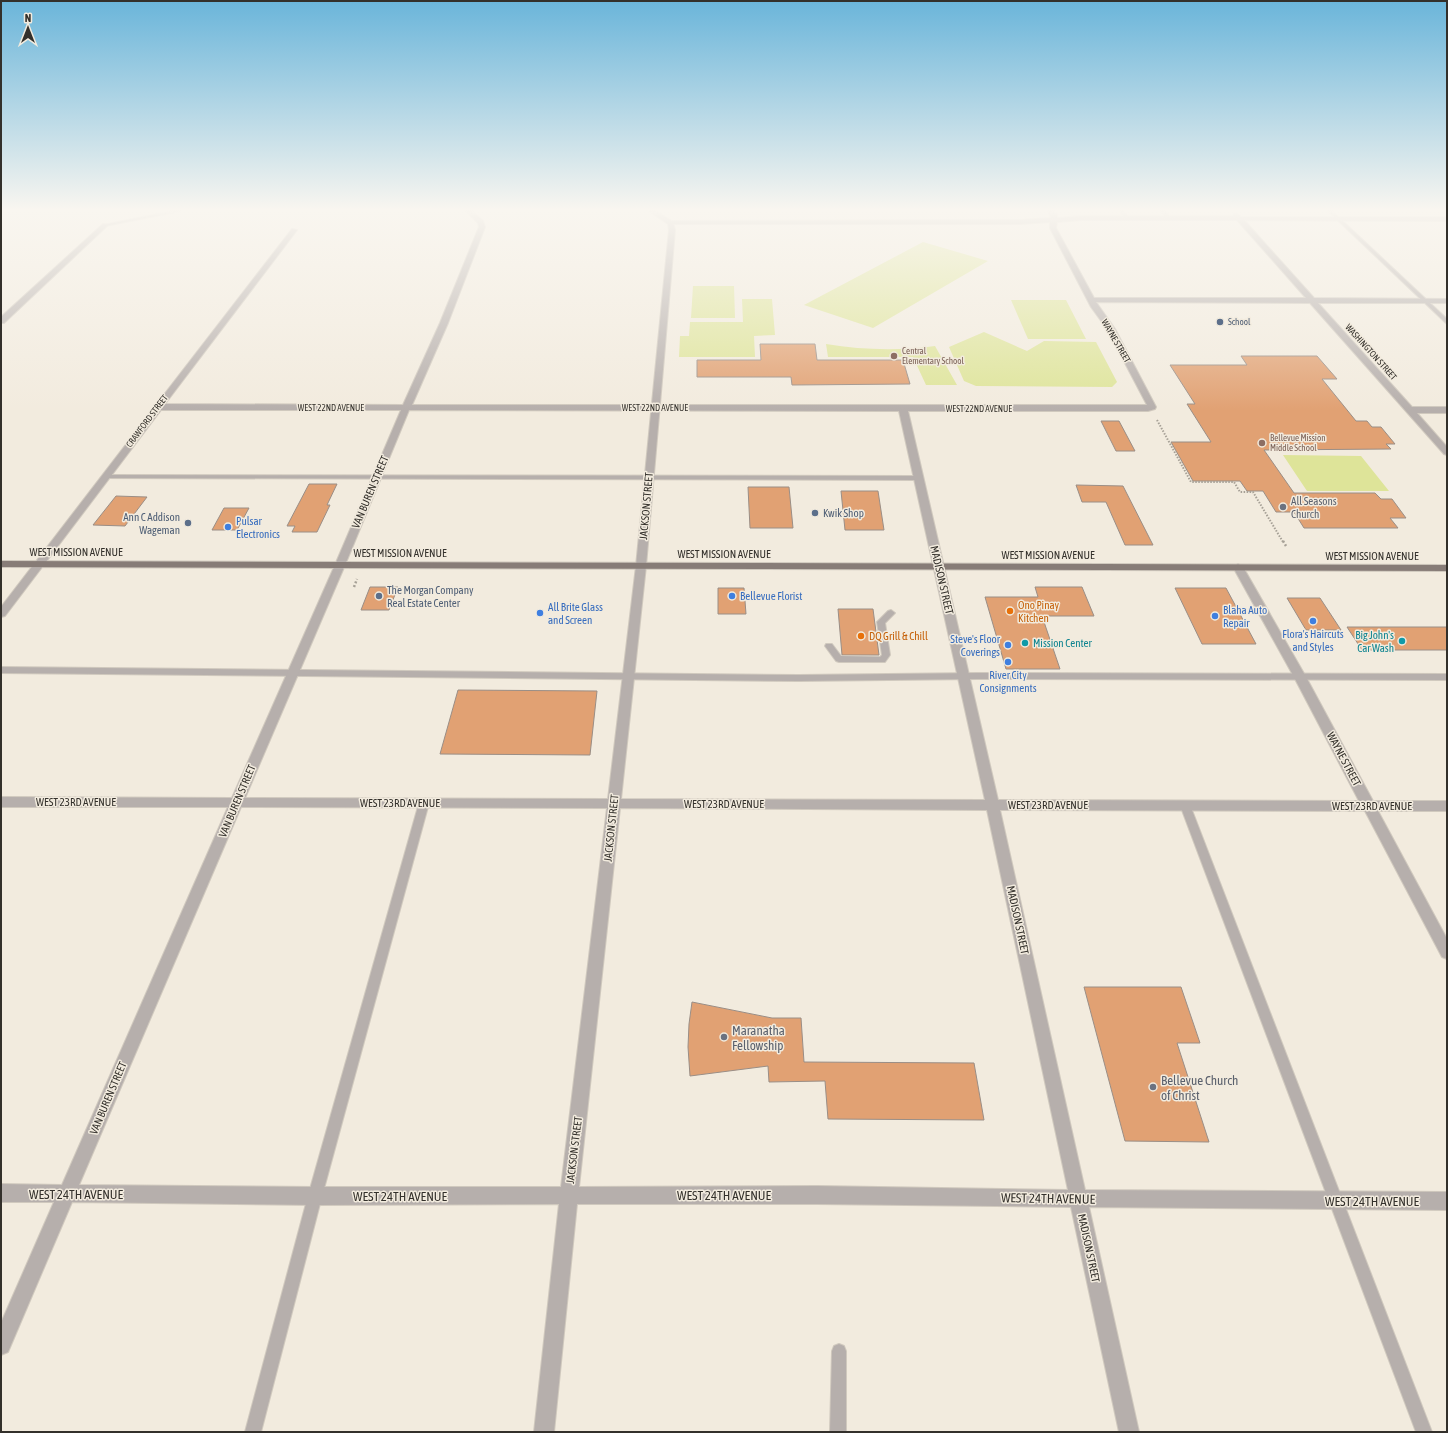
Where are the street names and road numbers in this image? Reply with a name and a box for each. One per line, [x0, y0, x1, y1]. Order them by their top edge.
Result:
street label: WAYNE STREET [1100, 317, 1132, 365]
street label: WASHINGTON STREET [1343, 322, 1399, 382]
street label: CRAWFORD STREET [124, 393, 170, 449]
street label: WEST 22ND AVENUE [298, 403, 364, 413]
street label: WEST 22ND AVENUE [622, 403, 688, 413]
street label: WEST 22ND AVENUE [946, 404, 1012, 414]
street label: VAN BUREN STREET [349, 454, 391, 530]
street label: JACKSON STREET [637, 472, 655, 540]
street label: MADISON STREET [928, 545, 956, 616]
street label: WEST MISSION AVENUE [29, 546, 123, 558]
street label: WEST MISSION AVENUE [353, 547, 447, 559]
street label: WEST MISSION AVENUE [677, 548, 771, 560]
street label: WEST MISSION AVENUE [1001, 549, 1095, 561]
street label: WEST MISSION AVENUE [1325, 550, 1419, 562]
street label: WAYNE STREET [1325, 730, 1363, 788]
street label: VAN BUREN STREET [216, 763, 258, 839]
street label: JACKSON STREET [602, 794, 621, 862]
street label: WEST 23RD AVENUE [36, 796, 116, 808]
street label: WEST 23RD AVENUE [360, 797, 440, 809]
street label: WEST 23RD AVENUE [684, 798, 764, 810]
street label: WEST 23RD AVENUE [1008, 799, 1088, 811]
street label: WEST 23RD AVENUE [1332, 800, 1412, 812]
street label: MADISON STREET [1005, 885, 1031, 956]
street label: VAN BUREN STREET [87, 1060, 129, 1136]
street label: JACKSON STREET [564, 1116, 584, 1184]
street label: WEST 24TH AVENUE [29, 1187, 123, 1202]
street label: WEST 24TH AVENUE [677, 1188, 771, 1203]
street label: WEST 24TH AVENUE [353, 1189, 447, 1204]
street label: WEST 24TH AVENUE [1001, 1190, 1096, 1207]
street label: WEST 24TH AVENUE [1325, 1194, 1419, 1209]
street label: MADISON STREET [1076, 1213, 1102, 1284]

